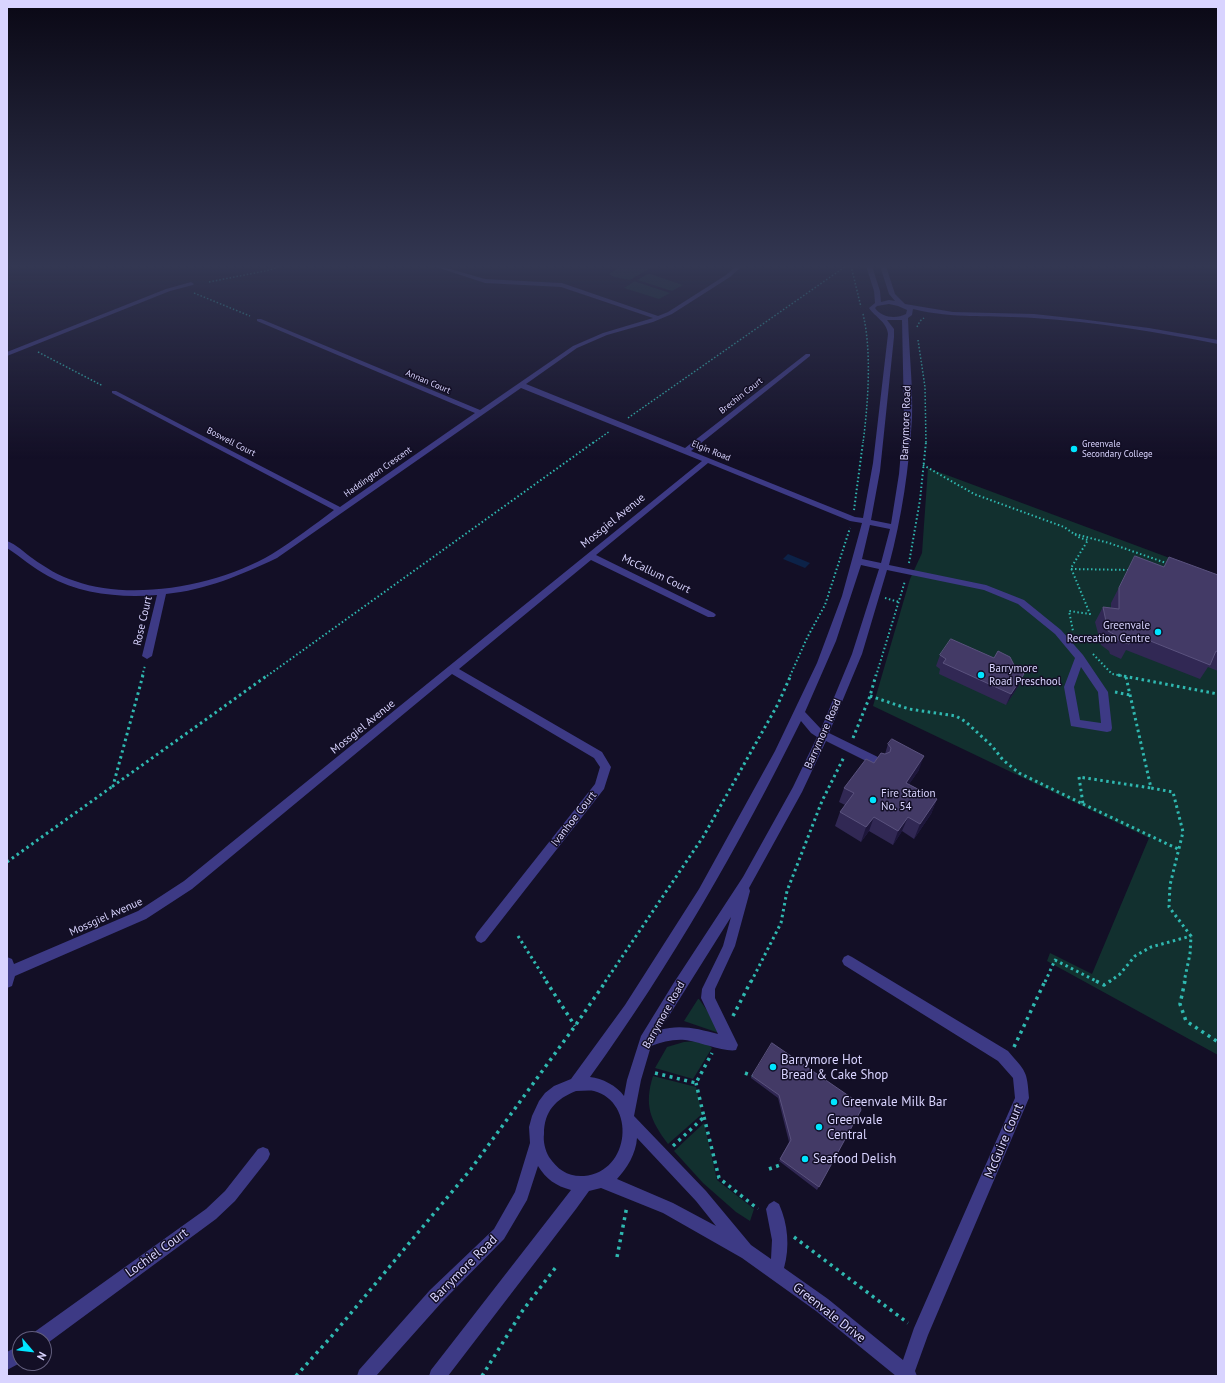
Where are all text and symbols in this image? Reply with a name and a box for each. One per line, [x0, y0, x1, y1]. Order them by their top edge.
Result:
street label: Annan Court [404, 368, 452, 396]
street label: Brechin Court [717, 376, 765, 416]
street label: Barrymore Road [898, 385, 914, 461]
street label: Boswell Court [205, 425, 257, 459]
street label: Elgin Road [690, 438, 732, 464]
place label: Greenvale Secondary College [1082, 439, 1153, 460]
marker: Greenvale Secondary College [1069, 444, 1079, 454]
street label: Haddington Crescent [342, 445, 414, 499]
street label: Mossgiel Avenue [578, 491, 648, 551]
street label: McCallum Court [619, 552, 693, 596]
street label: Rose Court [131, 595, 155, 647]
place label: Greenvale Recreation Centre [1067, 619, 1150, 645]
marker: Greenvale Recreation Centre [1153, 627, 1163, 637]
place label: Barrymore Road Preschool [989, 662, 1061, 688]
marker: Barrymore Road Preschool [976, 670, 986, 680]
street label: Mossgiel Avenue [328, 697, 398, 757]
street label: Barrymore Road [802, 697, 844, 771]
place label: Fire Station No. 54 [881, 787, 936, 813]
street label: Ivanhoe Court [549, 789, 599, 849]
marker: Fire Station No. 54 [868, 795, 878, 805]
street label: Mossgiel Avenue [67, 895, 145, 939]
street label: Barrymore Road [640, 979, 688, 1051]
place label: Barrymore Hot Bread & Cake Shop [781, 1052, 888, 1083]
marker: Barrymore Hot Bread & Cake Shop [768, 1062, 778, 1072]
place label: Greenvale Milk Bar [842, 1094, 947, 1110]
marker: Greenvale Milk Bar [829, 1097, 839, 1107]
street label: McGuire Court [981, 1101, 1027, 1181]
place label: Greenvale Central [827, 1112, 883, 1143]
marker: Greenvale Central [814, 1122, 824, 1132]
place label: Seafood Delish [813, 1151, 896, 1167]
marker: Seafood Delish [800, 1154, 810, 1164]
street label: Lochiel Court [123, 1225, 191, 1281]
street label: Barrymore Road [427, 1232, 501, 1306]
street label: Greenvale Drive [789, 1280, 869, 1346]
north arrow [12, 1331, 52, 1371]
text: N [34, 1350, 50, 1363]

